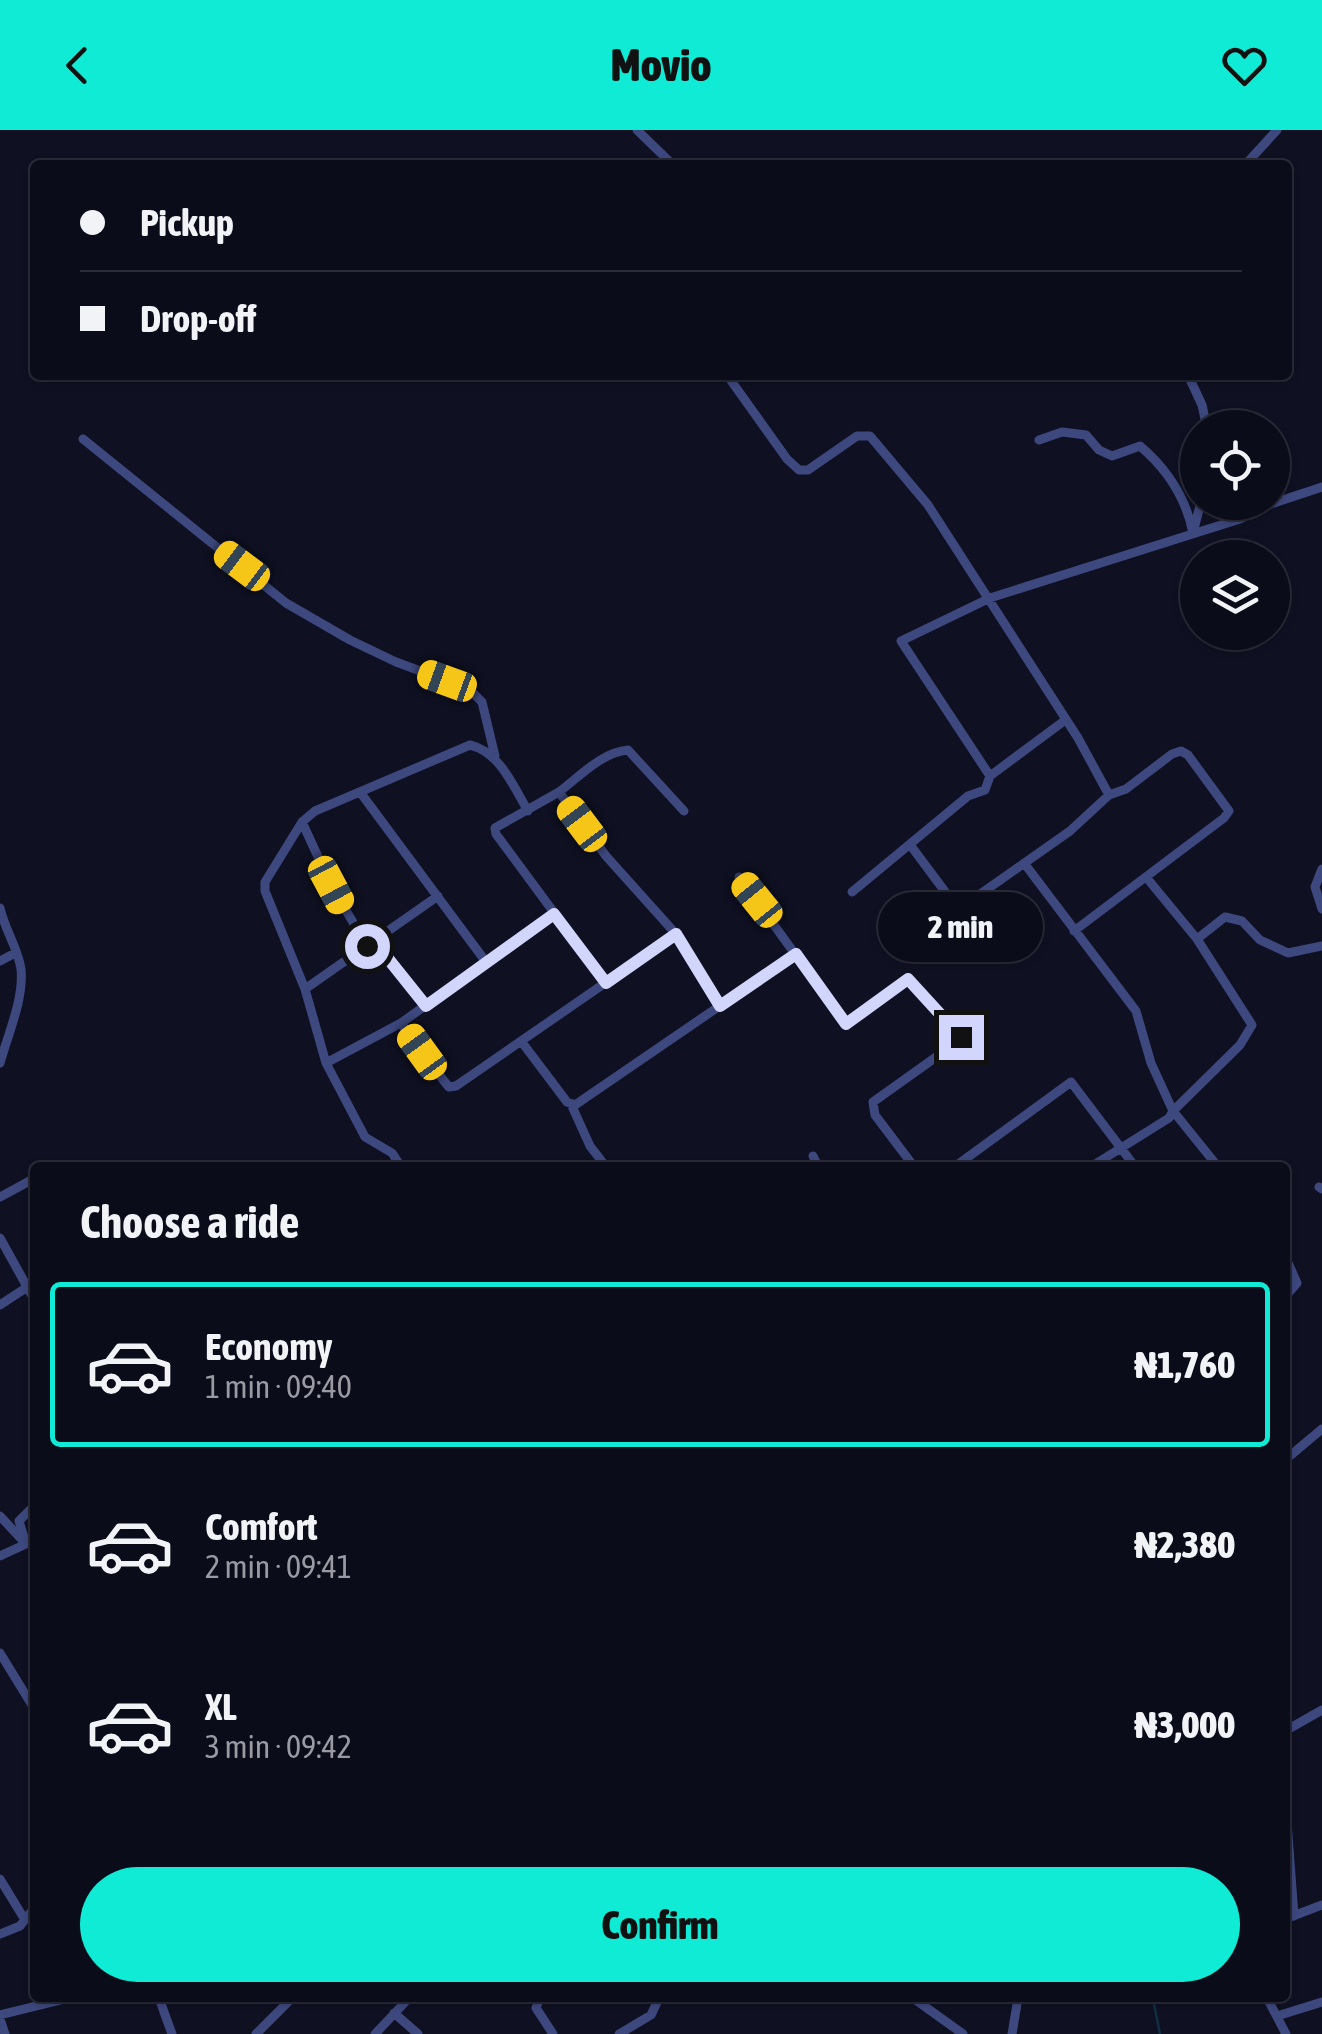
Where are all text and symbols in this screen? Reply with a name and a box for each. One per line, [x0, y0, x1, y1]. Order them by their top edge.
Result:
icon: back [50, 38, 105, 93]
icon: heart [1217, 38, 1272, 93]
text: Movio [611, 39, 711, 91]
text: Pickup [140, 201, 234, 244]
text: Drop-off [140, 297, 256, 340]
map controls [1180, 410, 1290, 650]
button: locate [1180, 410, 1290, 520]
car [209, 536, 275, 596]
button: layers [1180, 540, 1290, 650]
car [414, 657, 480, 705]
car [552, 791, 612, 857]
car [304, 851, 358, 919]
car [726, 867, 788, 933]
callout: 2 min [878, 892, 1044, 962]
text: 2 min [928, 908, 993, 945]
route start [345, 924, 390, 969]
route end [939, 1015, 984, 1060]
car [392, 1019, 452, 1085]
text: Choose a ride [80, 1196, 299, 1248]
icon: car [85, 1320, 175, 1410]
text: Economy [205, 1325, 332, 1368]
text: ₦1,760 [1134, 1343, 1235, 1386]
text: 1 min · 09:40 [205, 1368, 352, 1405]
icon: car [85, 1500, 175, 1590]
text: Comfort [205, 1505, 317, 1548]
text: ₦2,380 [1134, 1523, 1235, 1566]
text: 2 min · 09:41 [205, 1548, 352, 1585]
icon: car [85, 1680, 175, 1770]
text: XL [205, 1685, 237, 1728]
text: ₦3,000 [1134, 1703, 1235, 1746]
text: 3 min · 09:42 [205, 1728, 352, 1765]
button: Confirm [80, 1867, 1240, 1982]

